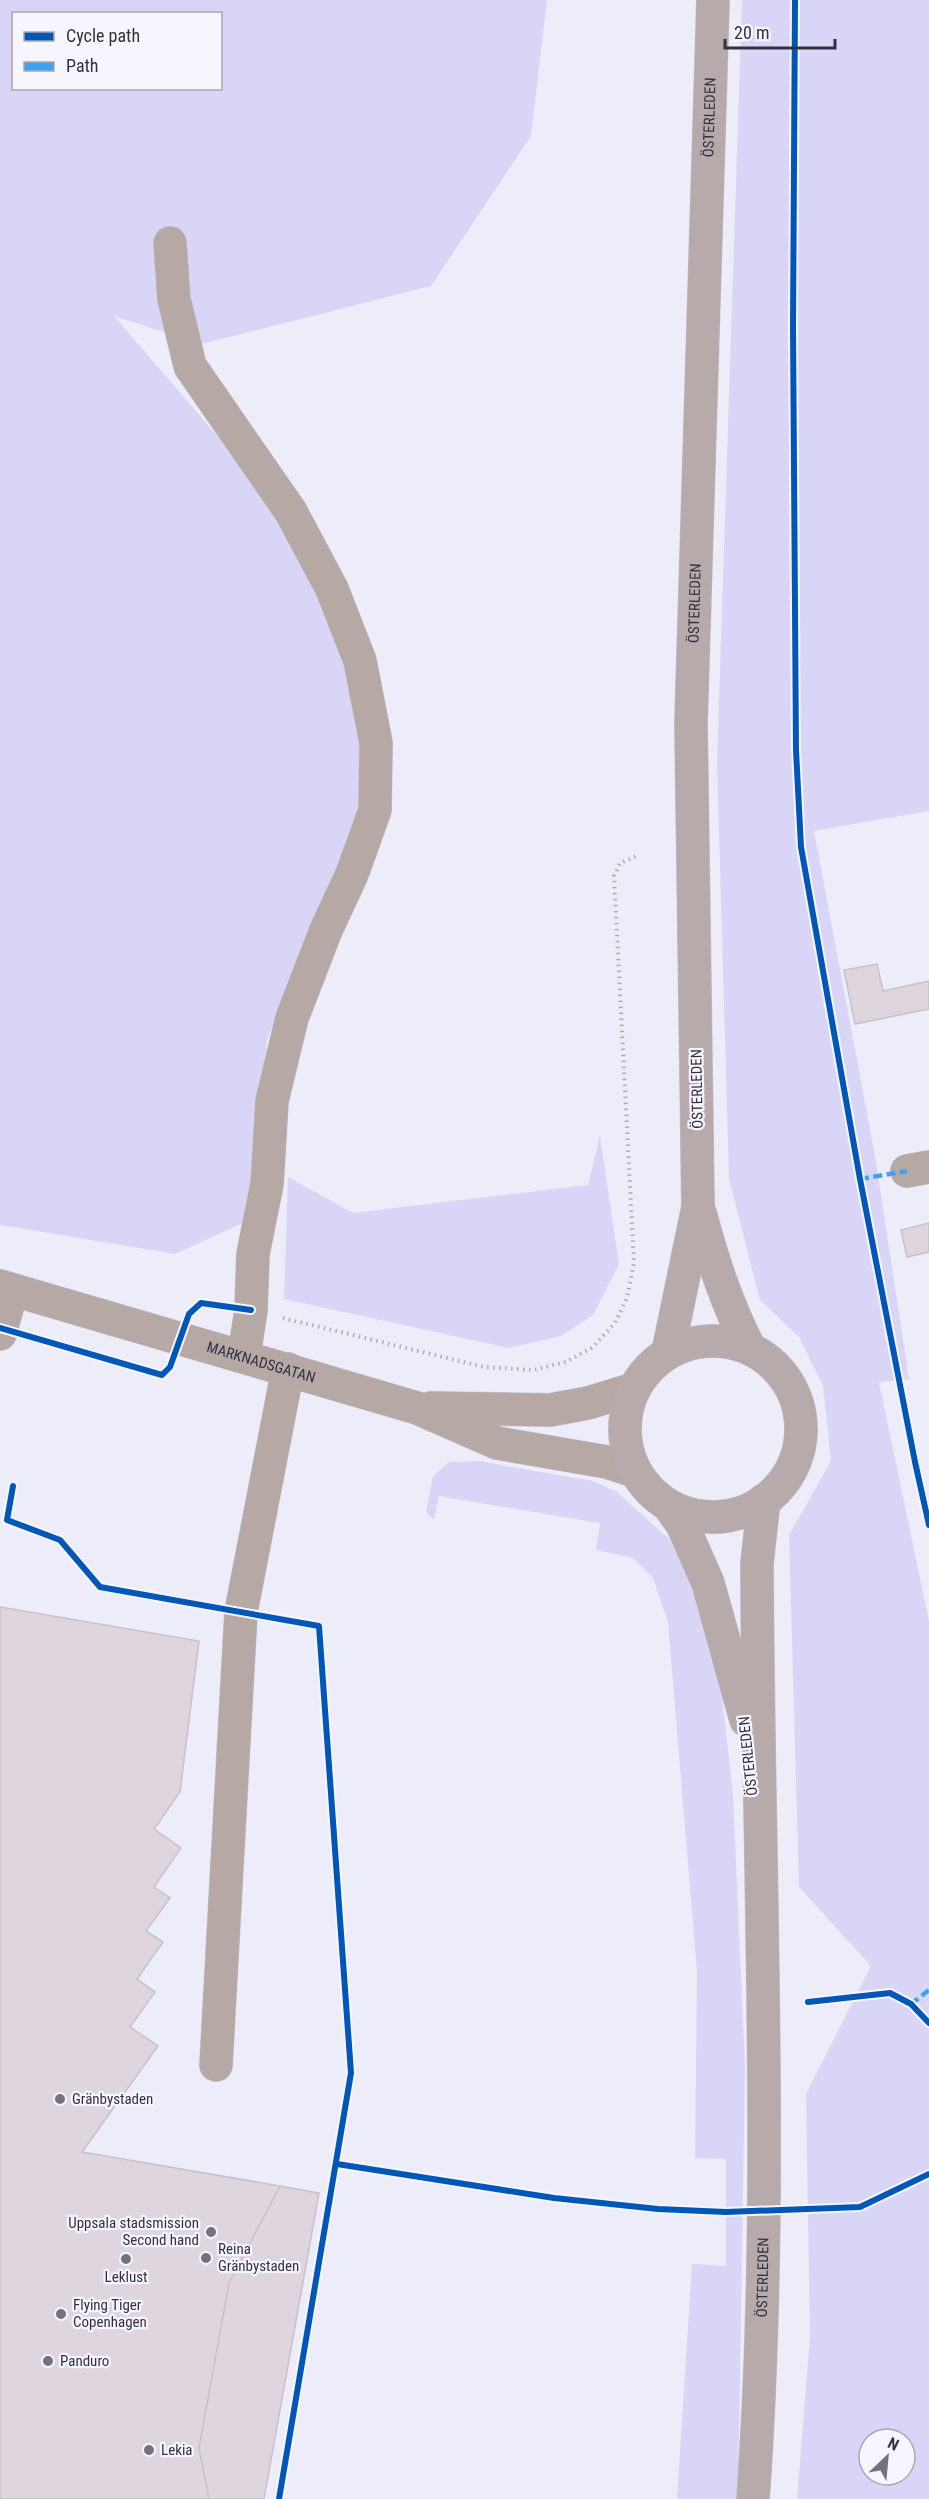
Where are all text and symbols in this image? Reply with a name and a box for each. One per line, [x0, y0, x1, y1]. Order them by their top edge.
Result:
legend [12, 12, 222, 90]
scale bar [725, 12, 834, 50]
text: 20 m [734, 22, 769, 43]
text: Cycle path [66, 25, 140, 46]
text: Path [66, 55, 99, 76]
street label: ÖSTERLEDEN [699, 77, 720, 158]
street label: ÖSTERLEDEN [684, 563, 705, 643]
street label: ÖSTERLEDEN [687, 1049, 707, 1129]
street label: MARKNADSGATAN [205, 1338, 318, 1387]
street label: ÖSTERLEDEN [735, 1715, 761, 1797]
place label: Gränbystaden [72, 2090, 153, 2108]
marker: Gränbystaden [53, 2092, 67, 2106]
place label: Uppsala stadsmission Second hand [68, 2214, 199, 2249]
marker: Uppsala stadsmission Second hand [204, 2225, 218, 2239]
street label: ÖSTERLEDEN [753, 2237, 773, 2317]
place label: Reina Gränbystaden [218, 2240, 299, 2275]
marker: Reina Gränbystaden [199, 2251, 213, 2265]
marker: Leklust [119, 2252, 133, 2266]
place label: Leklust [105, 2268, 147, 2286]
place label: Flying Tiger Copenhagen [73, 2296, 147, 2331]
marker: Flying Tiger Copenhagen [54, 2307, 68, 2321]
place label: Panduro [60, 2352, 109, 2370]
marker: Panduro [41, 2354, 55, 2368]
north arrow [857, 2427, 917, 2487]
text: N [885, 2433, 902, 2455]
place label: Lekia [161, 2441, 193, 2459]
marker: Lekia [142, 2443, 156, 2457]

